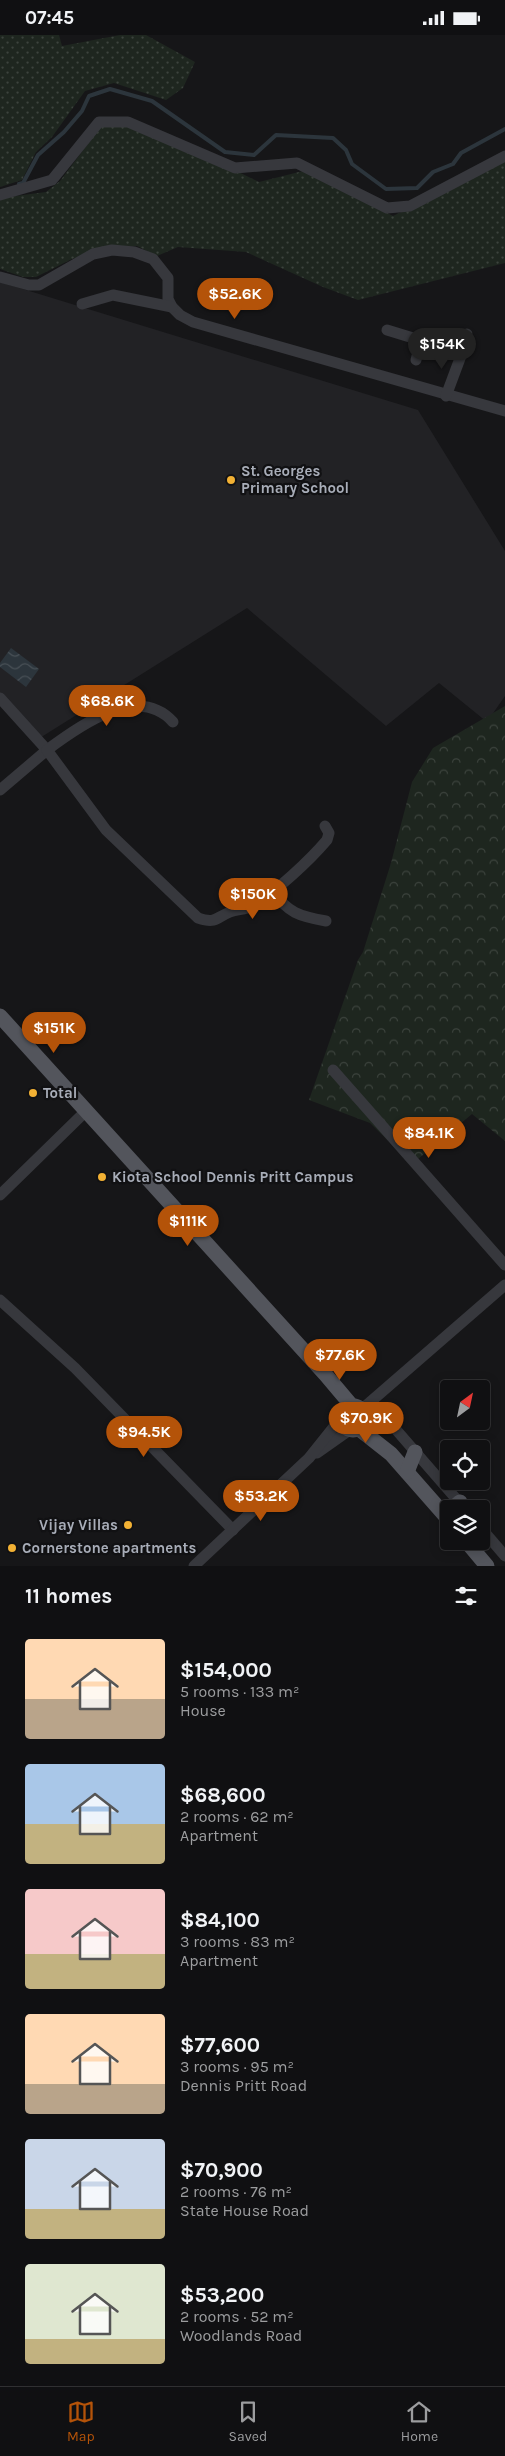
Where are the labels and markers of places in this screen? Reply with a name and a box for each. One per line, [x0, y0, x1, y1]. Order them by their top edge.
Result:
pin: $52.6K [194, 277, 276, 320]
pin: $154K [407, 327, 477, 370]
place label: St. Georges Primary School [241, 462, 349, 497]
marker: St. Georges Primary School [225, 474, 237, 486]
pin: $68.6K [66, 685, 148, 727]
pin: $150K [218, 877, 288, 920]
pin: $151K [19, 1011, 89, 1054]
place label: Total [43, 1084, 77, 1102]
marker: Total [27, 1087, 39, 1099]
pin: $84.1K [388, 1117, 470, 1159]
place label: Kiota School Dennis Pritt Campus [112, 1168, 354, 1186]
marker: Kiota School Dennis Pritt Campus [96, 1171, 108, 1183]
pin: $111K [153, 1205, 223, 1247]
pin: $77.6K [299, 1339, 381, 1381]
pin: $70.9K [325, 1401, 407, 1444]
pin: $94.5K [103, 1415, 185, 1458]
pin: $53.2K [220, 1479, 302, 1522]
place label: Vijay Villas [39, 1516, 118, 1534]
marker: Vijay Villas [122, 1519, 134, 1531]
place label: Cornerstone apartments [22, 1539, 196, 1557]
marker: Cornerstone apartments [6, 1542, 18, 1554]

